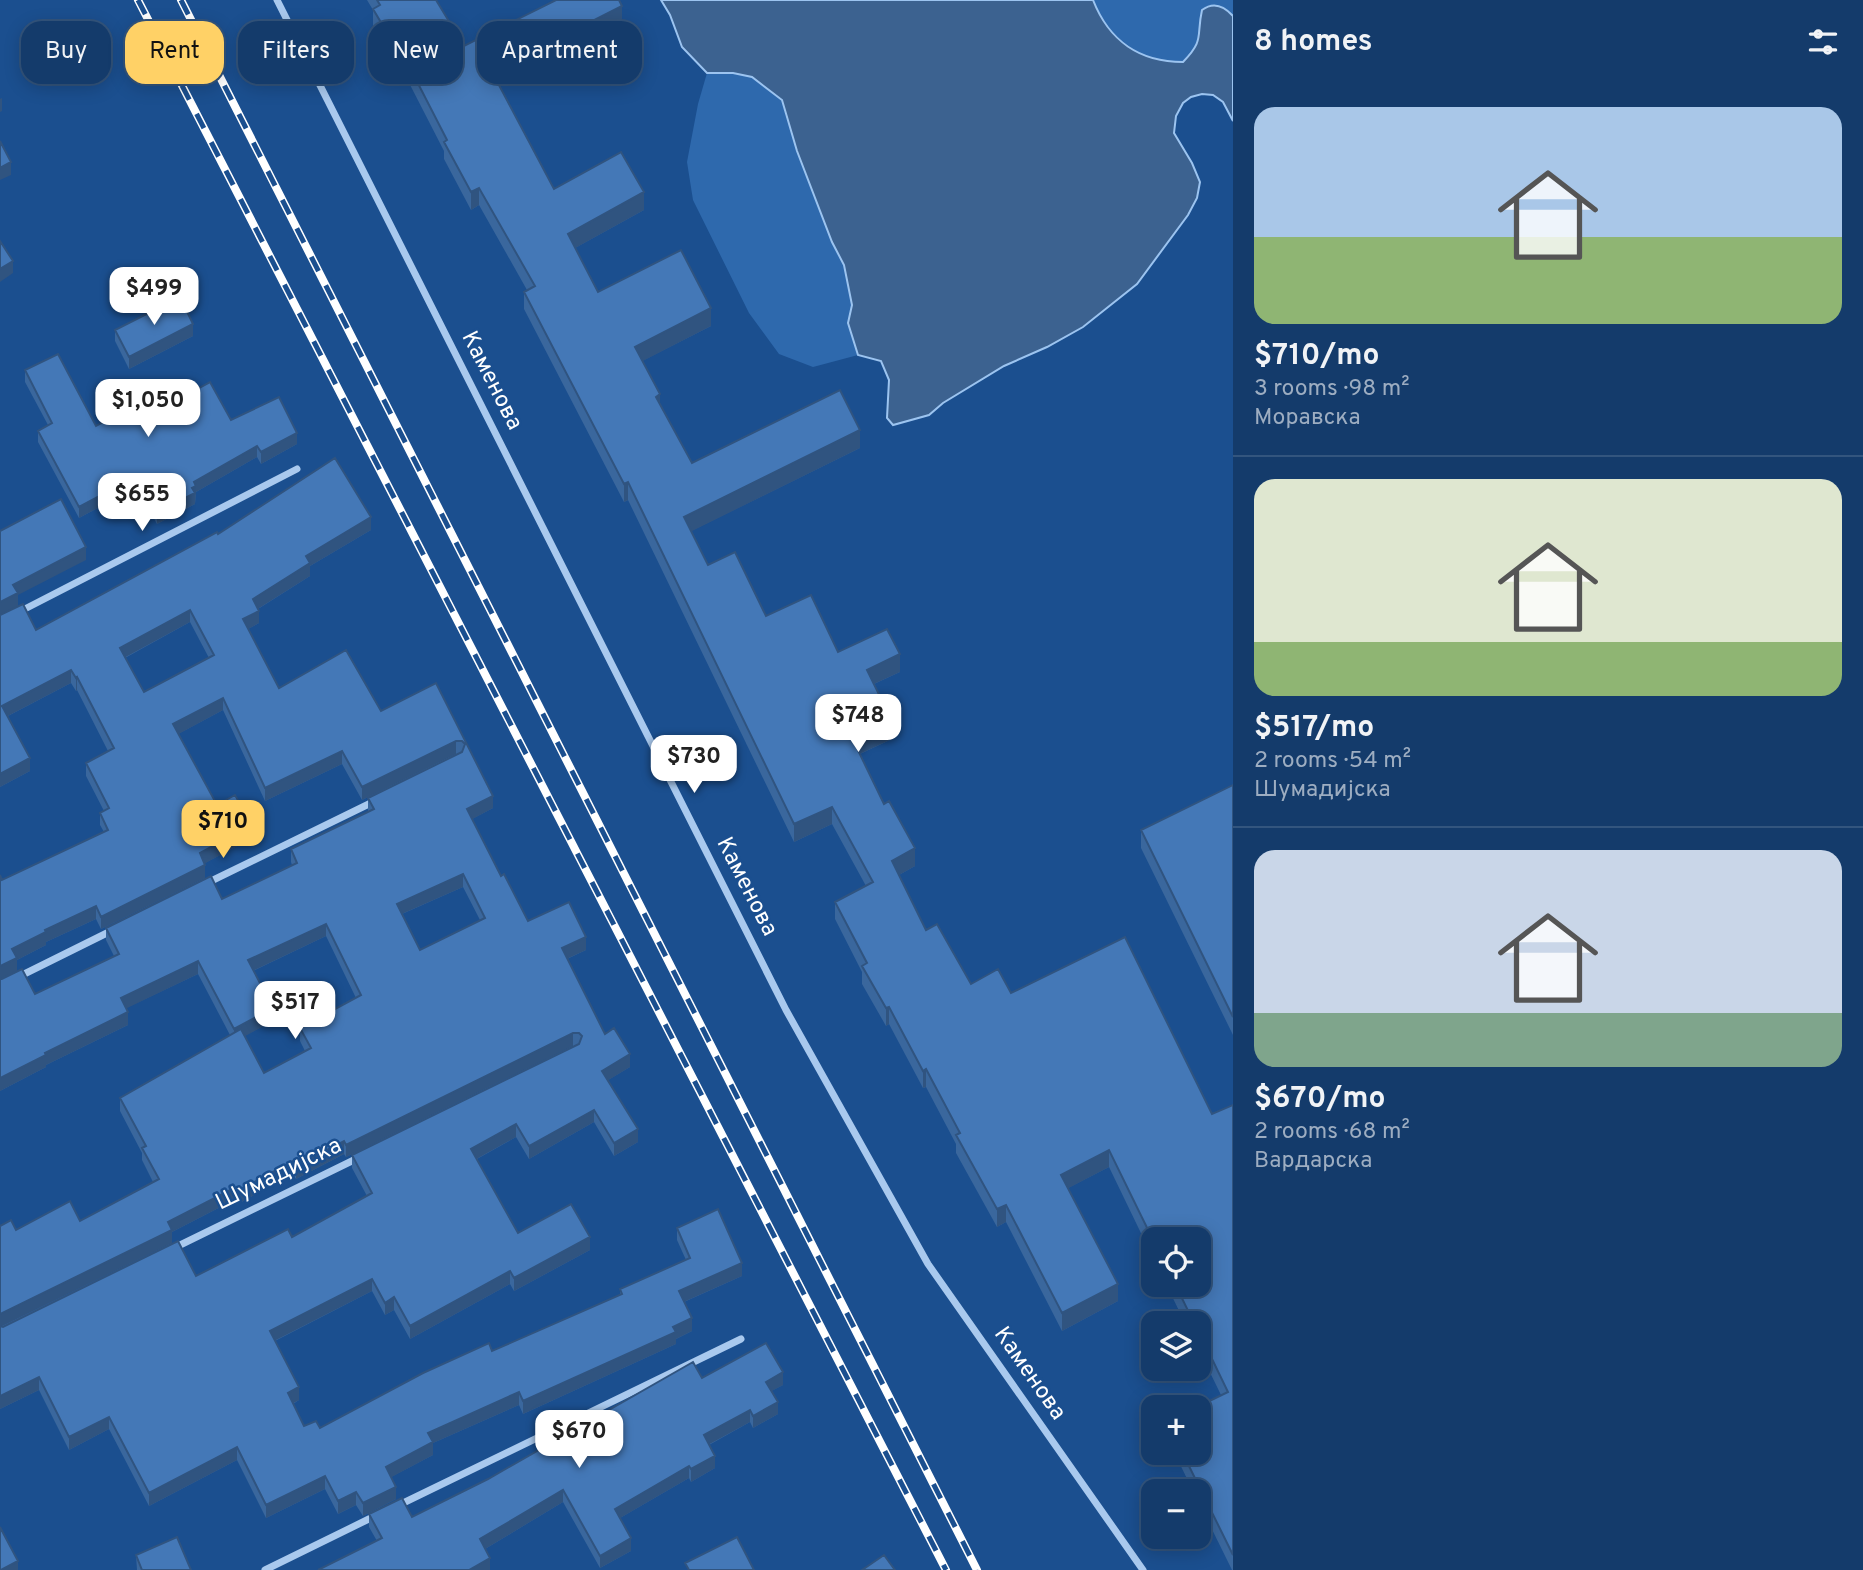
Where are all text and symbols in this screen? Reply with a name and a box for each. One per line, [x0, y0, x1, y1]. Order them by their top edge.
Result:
chip: Buy [21, 21, 111, 84]
chip: Rent [125, 21, 224, 84]
chip: Filters [238, 21, 354, 84]
chip: New [368, 21, 463, 84]
chip: Apartment [477, 21, 642, 84]
icon: filters [1804, 23, 1842, 61]
text: 8 homes [1254, 24, 1373, 61]
icon: home [1485, 152, 1611, 278]
pin: $499 [113, 268, 195, 327]
text: $499 [126, 275, 182, 304]
street label: Каменова [454, 327, 528, 435]
text: $710/mo [1254, 338, 1380, 375]
text: 3 rooms · 98 m² [1254, 375, 1410, 404]
pin: $1,050 [91, 380, 205, 439]
text: $1,050 [111, 387, 185, 416]
text: Моравска [1254, 404, 1361, 433]
pin: $655 [101, 474, 183, 533]
text: $655 [114, 481, 170, 510]
icon: home [1485, 524, 1611, 650]
pin: $748 [817, 694, 899, 754]
text: $748 [831, 702, 885, 731]
text: $517/mo [1254, 710, 1374, 747]
pin: $730 [653, 736, 735, 795]
text: $730 [667, 743, 721, 772]
text: 2 rooms · 54 m² [1254, 747, 1411, 776]
text: Шумадијска [1254, 776, 1391, 805]
pin: $710 [182, 800, 264, 860]
text: $710 [198, 808, 248, 837]
street label: Каменова [709, 833, 783, 941]
icon: home [1485, 895, 1611, 1021]
pin: $517 [254, 982, 336, 1041]
text: $517 [270, 989, 320, 1018]
text: $670/mo [1254, 1081, 1386, 1118]
text: 2 rooms · 68 m² [1254, 1118, 1410, 1147]
street label: Шумадијска [211, 1132, 347, 1218]
text: Вардарска [1254, 1147, 1372, 1176]
map controls [1141, 1227, 1211, 1549]
button: locate [1141, 1227, 1211, 1297]
button: layers [1141, 1311, 1211, 1381]
street label: Каменова [986, 1322, 1072, 1426]
button: + [1141, 1395, 1211, 1465]
pin: $670 [538, 1410, 620, 1470]
text: $670 [551, 1418, 607, 1447]
button: − [1141, 1479, 1211, 1549]

